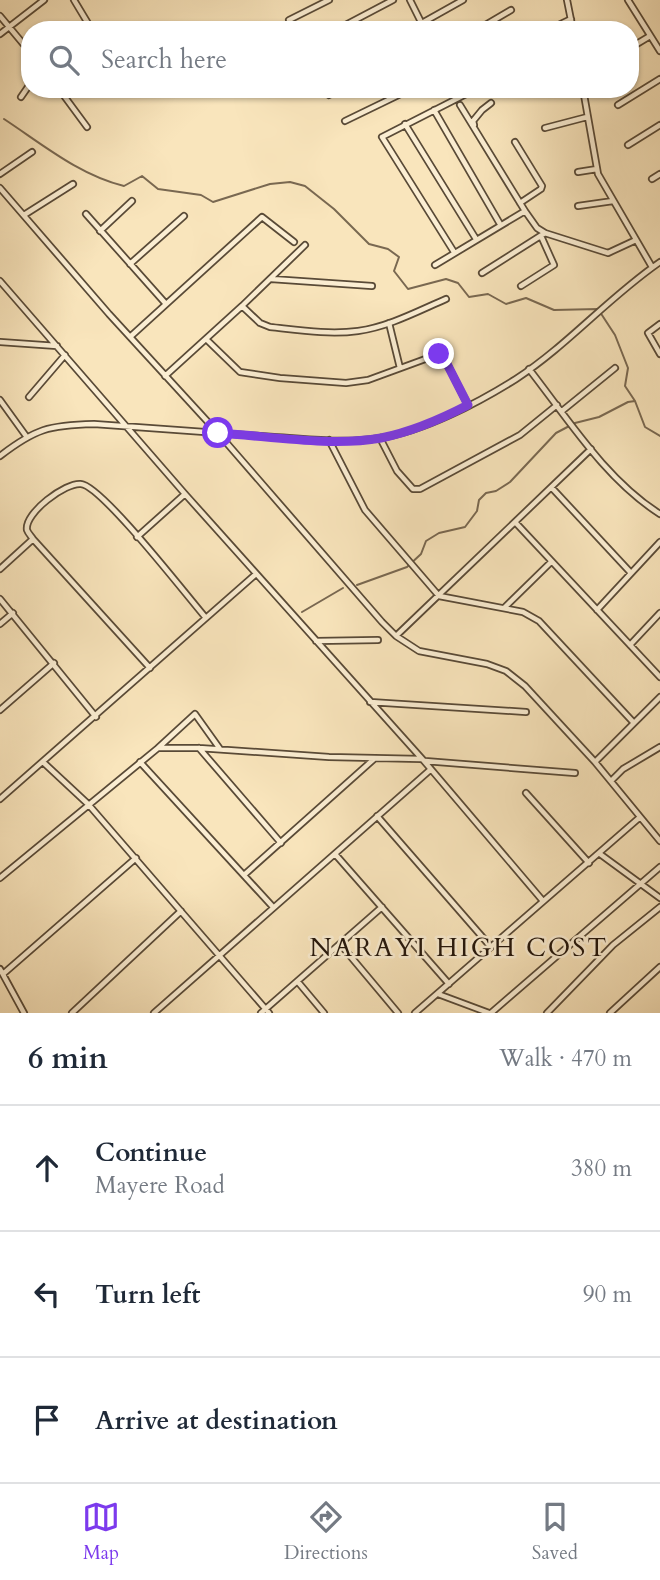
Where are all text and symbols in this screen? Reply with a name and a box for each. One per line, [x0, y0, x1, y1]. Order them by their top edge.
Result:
search box [21, 21, 639, 98]
icon: search [45, 41, 83, 79]
text: Search here [101, 42, 227, 77]
route end [423, 338, 454, 369]
route start [202, 417, 233, 448]
district label: NARAYI HIGH COST [310, 930, 608, 965]
text: 6 min [28, 1038, 108, 1079]
text: Walk · 470 m [499, 1043, 632, 1074]
text: Continue [95, 1135, 207, 1170]
icon: ahead [28, 1149, 66, 1187]
text: 380 m [571, 1153, 632, 1184]
text: Mayere Road [95, 1170, 225, 1201]
icon: left [28, 1275, 66, 1313]
text: Turn left [95, 1277, 200, 1312]
text: 90 m [583, 1279, 632, 1310]
icon: arrive [28, 1401, 66, 1439]
text: Arrive at destination [95, 1403, 338, 1438]
tab: Map [82, 1498, 120, 1566]
tab: Directions [284, 1498, 368, 1566]
tab: Saved [532, 1498, 578, 1566]

